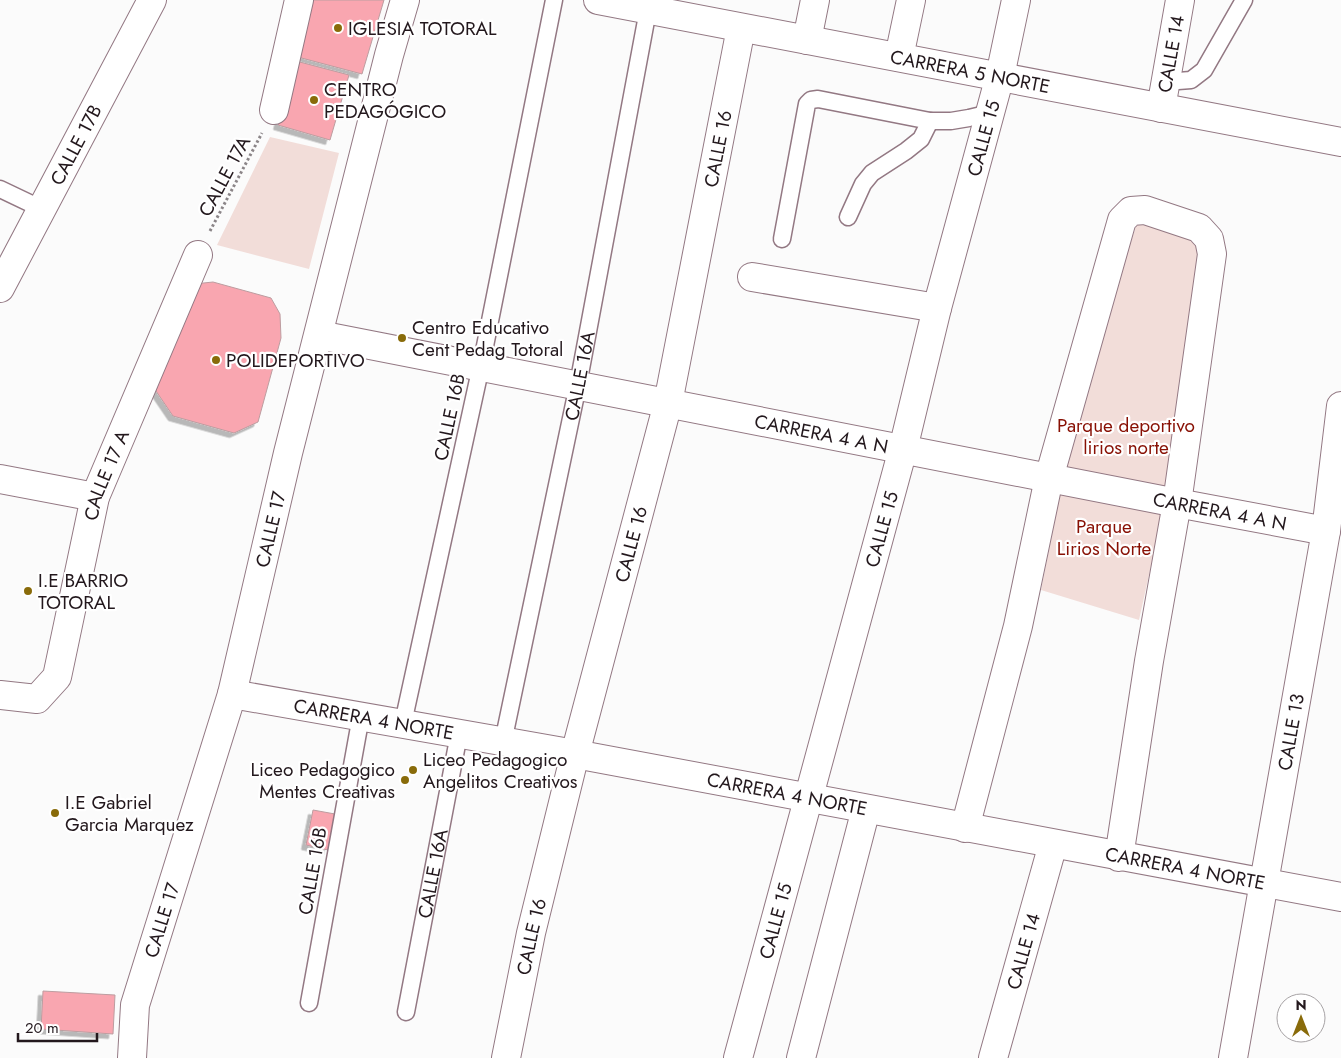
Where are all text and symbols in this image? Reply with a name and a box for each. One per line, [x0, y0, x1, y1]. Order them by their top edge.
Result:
street label: CALLE 14 [1151, 13, 1191, 95]
place label: IGLESIA TOTORAL [348, 15, 497, 42]
marker: IGLESIA TOTORAL [332, 22, 344, 34]
street label: CARRERA 5 NORTE [888, 43, 1052, 100]
place label: CENTRO PEDAGÓGICO [324, 76, 446, 125]
marker: CENTRO PEDAGÓGICO [308, 94, 320, 106]
street label: CALLE 15 [960, 97, 1007, 179]
street label: CALLE 17B [44, 100, 108, 190]
street label: CALLE 16 [697, 108, 739, 190]
street label: CALLE 17A [192, 131, 257, 221]
place label: Centro Educativo Cent Pedag Totoral [412, 314, 563, 363]
street label: CALLE 16A [558, 329, 602, 423]
marker: Centro Educativo Cent Pedag Totoral [396, 332, 408, 344]
place label: POLIDEPORTIVO [226, 347, 365, 374]
marker: POLIDEPORTIVO [210, 354, 222, 366]
street label: CALLE 16B [427, 371, 472, 463]
street label: CARRERA 4 A N [752, 408, 891, 460]
park label: Parque deportivo lirios norte [1057, 412, 1195, 461]
street label: CALLE 17 A [77, 425, 136, 523]
street label: CARRERA 4 A N [1151, 486, 1289, 537]
street label: CALLE 15 [859, 488, 905, 570]
street label: CALLE 17 [249, 489, 293, 570]
street label: CALLE 16 [608, 503, 654, 585]
park label: Parque Lirios Norte [1057, 513, 1152, 562]
place label: I.E BARRIO TOTORAL [38, 567, 128, 616]
marker: I.E BARRIO TOTORAL [22, 585, 34, 597]
street label: CARRERA 4 NORTE [291, 692, 456, 747]
street label: CALLE 13 [1271, 692, 1311, 773]
place label: Liceo Pedagogico Angelitos Creativos [423, 746, 578, 795]
place label: Liceo Pedagogico Mentes Creativas [251, 756, 395, 805]
marker: Liceo Pedagogico Angelitos Creativos [407, 764, 419, 776]
street label: CARRERA 4 NORTE [705, 766, 869, 822]
marker: Liceo Pedagogico Mentes Creativas [399, 774, 411, 786]
place label: I.E Gabriel Garcia Marquez [65, 789, 194, 838]
marker: I.E Gabriel Garcia Marquez [49, 807, 61, 819]
street label: CALLE 16B [292, 825, 333, 917]
street label: CALLE 16A [411, 826, 455, 921]
street label: CARRERA 4 NORTE [1103, 840, 1267, 897]
street label: CALLE 17 [138, 879, 186, 961]
street label: CALLE 15 [752, 880, 799, 962]
street label: CALLE 16 [510, 895, 553, 977]
street label: CALLE 14 [1000, 910, 1047, 993]
north arrow [1276, 993, 1326, 1043]
text: N [1295, 995, 1307, 1015]
scale bar [18, 1010, 96, 1042]
text: 20 m [25, 1017, 59, 1039]

